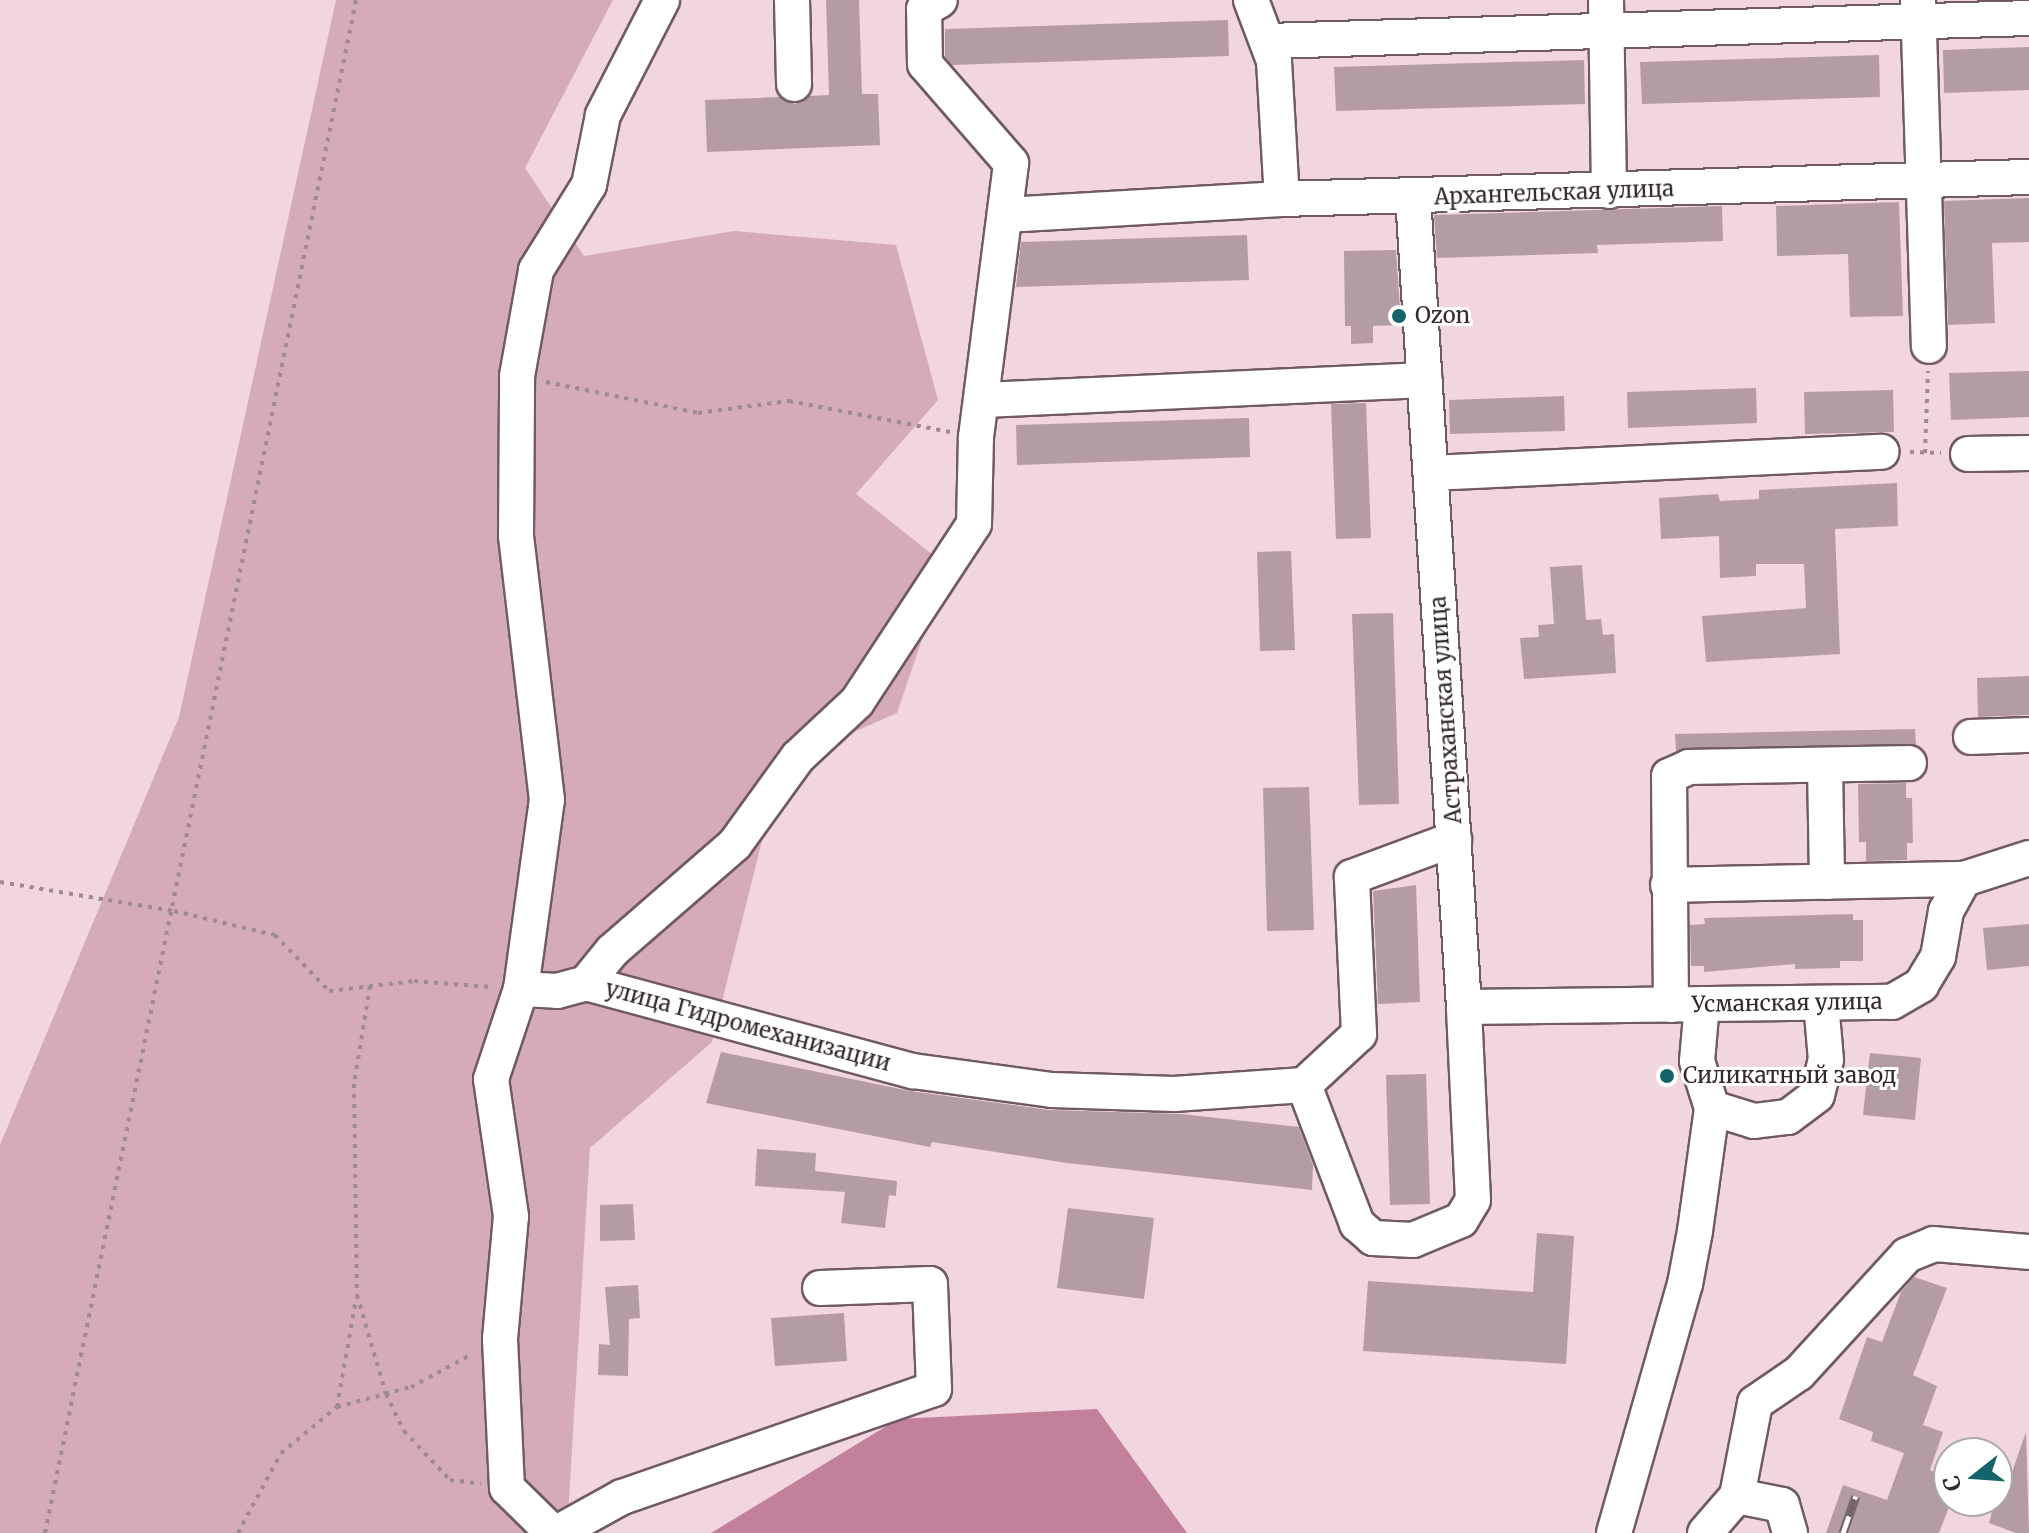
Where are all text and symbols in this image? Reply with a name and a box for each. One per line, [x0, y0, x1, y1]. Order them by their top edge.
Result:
street label: Архангельская улица [1434, 176, 1674, 210]
place label: Ozon [1415, 303, 1470, 329]
marker: Ozon [1390, 307, 1408, 325]
street label: Астраханская улица [1425, 595, 1467, 825]
street label: улица Гидромеханизации [603, 975, 893, 1077]
street label: Усманская улица [1691, 988, 1883, 1018]
place label: Силикатный завод [1683, 1063, 1896, 1089]
marker: Силикатный завод [1658, 1067, 1676, 1085]
north arrow [1933, 1437, 2013, 1517]
text: С [1936, 1472, 1967, 1495]

